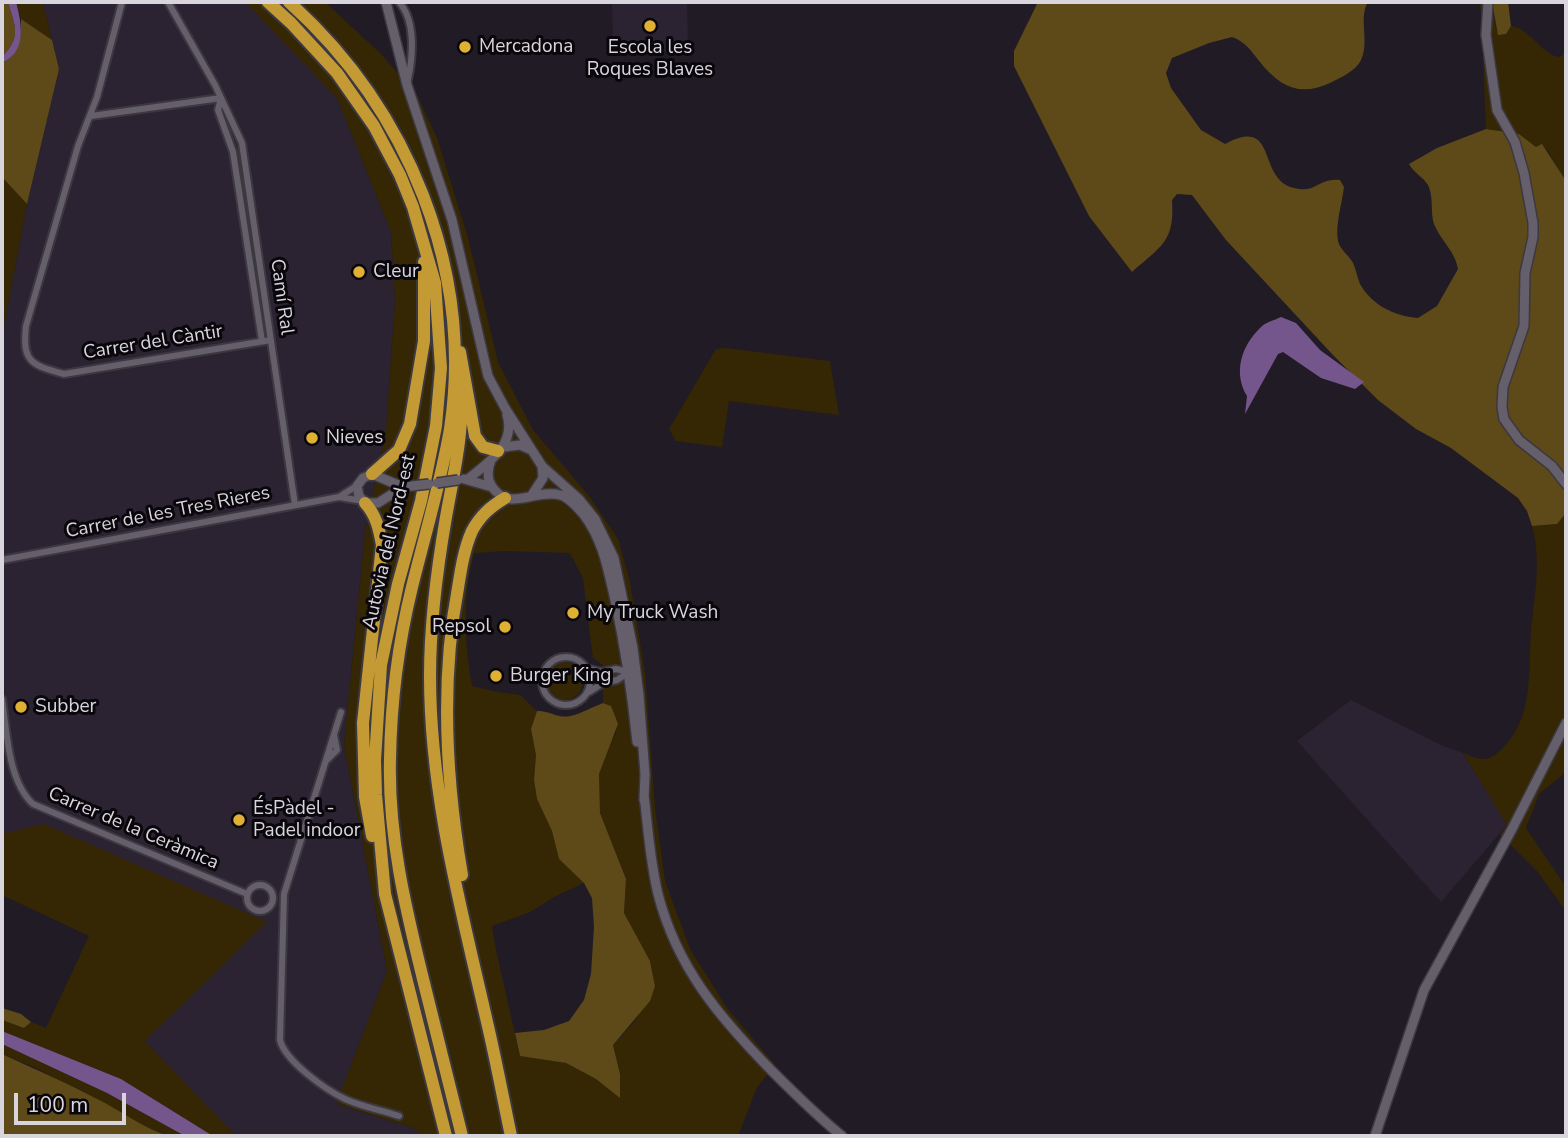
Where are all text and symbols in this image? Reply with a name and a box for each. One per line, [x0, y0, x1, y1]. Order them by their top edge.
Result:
marker: Escola les Roques Blaves [642, 18, 658, 34]
place label: Mercadona [479, 36, 573, 58]
place label: Escola les Roques Blaves [587, 37, 713, 81]
marker: Mercadona [457, 39, 473, 55]
street label: Camí Ral [264, 258, 298, 336]
place label: Cleur [373, 261, 419, 283]
marker: Cleur [351, 264, 367, 280]
street label: Carrer del Càntir [82, 321, 224, 365]
place label: Nieves [326, 427, 383, 449]
marker: Nieves [304, 430, 320, 446]
street label: Autovia del Nord-est [359, 452, 421, 632]
street label: Carrer de les Tres Rieres [64, 482, 272, 544]
place label: My Truck Wash [587, 602, 718, 624]
marker: My Truck Wash [565, 605, 581, 621]
place label: Repsol [432, 616, 491, 638]
marker: Repsol [497, 619, 513, 635]
place label: Burger King [510, 665, 611, 687]
marker: Burger King [488, 668, 504, 684]
place label: Subber [35, 696, 96, 718]
marker: Subber [13, 699, 29, 715]
street label: Carrer de la Ceràmica [44, 783, 222, 875]
place label: ÉsPàdel - Padel indoor [253, 798, 361, 842]
marker: ÉsPàdel - Padel indoor [231, 812, 247, 828]
scale bar [18, 1078, 130, 1122]
text: 100 m [27, 1091, 88, 1119]

